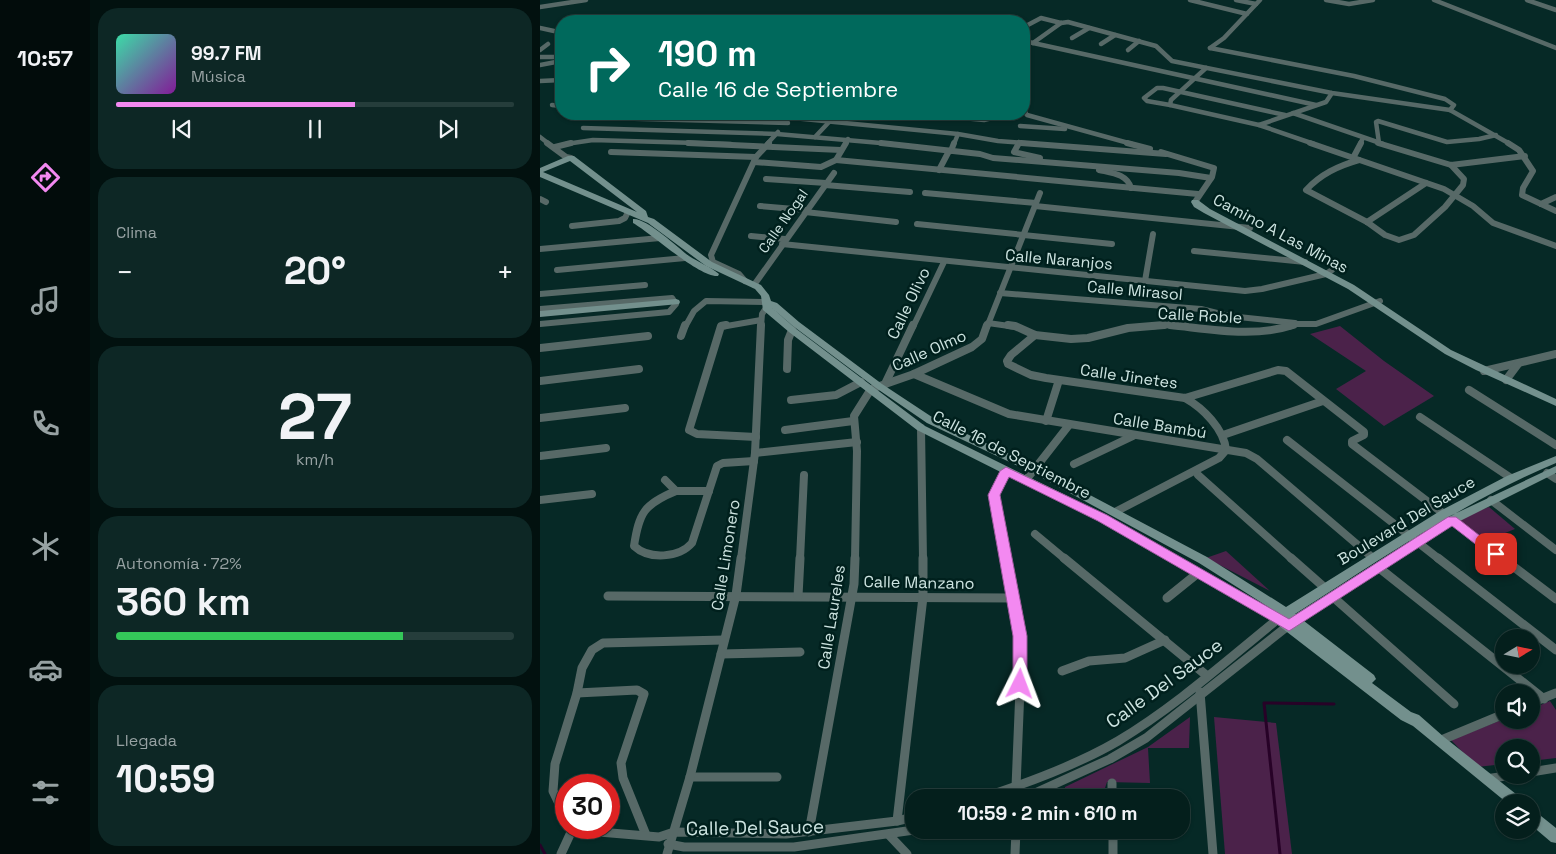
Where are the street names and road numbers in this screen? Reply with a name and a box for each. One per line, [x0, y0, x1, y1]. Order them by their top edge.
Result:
street label: Calle Nogal [754, 185, 812, 257]
street label: Camino A Las Minas [1209, 189, 1352, 278]
street label: Calle Naranjos [1004, 244, 1114, 275]
street label: Calle Olivo [882, 264, 935, 343]
street label: Calle Mirasol [1086, 276, 1184, 305]
street label: Calle Roble [1157, 303, 1243, 328]
street label: Calle Olmo [889, 325, 970, 376]
street label: Calle Jinetes [1079, 359, 1179, 394]
street label: Calle 16 de Septiembre [929, 405, 1094, 503]
street label: Calle Bambú [1112, 408, 1208, 443]
street label: Boulevard Del Sauce [1334, 471, 1479, 570]
street label: Calle Limonero [706, 498, 745, 612]
street label: Calle Laureles [813, 563, 850, 671]
street label: Calle Manzano [863, 571, 975, 594]
street label: Calle Del Sauce [1101, 633, 1228, 734]
street label: Calle Del Sauce [686, 814, 824, 841]

